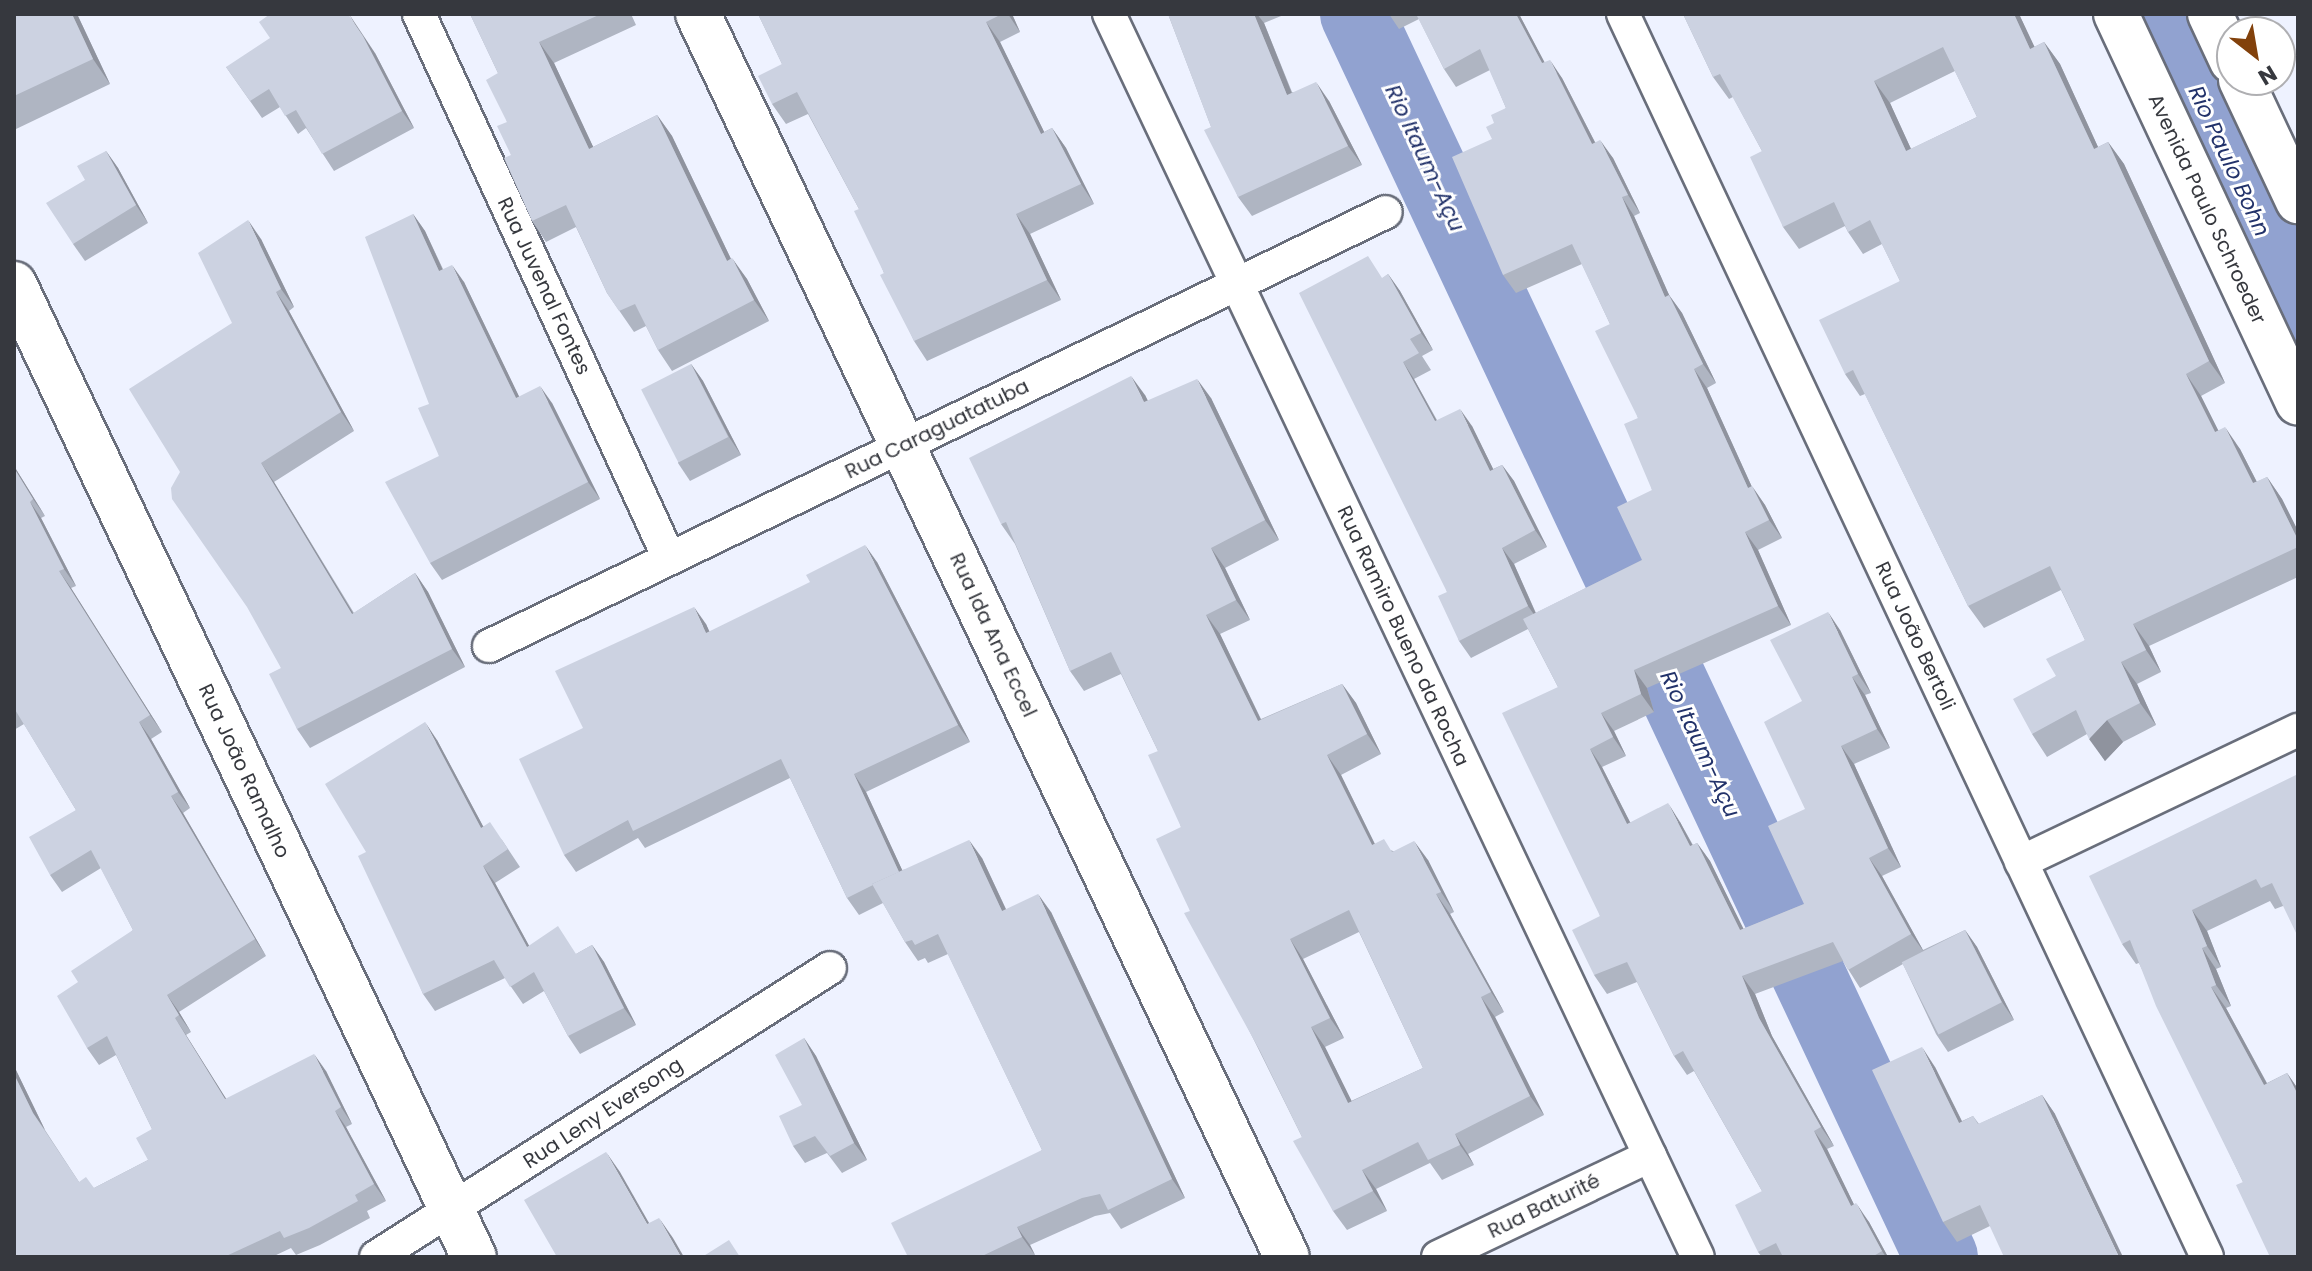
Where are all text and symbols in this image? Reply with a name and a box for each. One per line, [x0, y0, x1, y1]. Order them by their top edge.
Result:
north arrow [2216, 16, 2296, 96]
text: N [2253, 58, 2283, 93]
water label: Rio Itaum-Açu [1379, 80, 1471, 236]
water label: Rio Paulo Bohn [2183, 82, 2275, 240]
street label: Avenida Paulo Schroeder [2143, 90, 2271, 328]
street label: Rua Juvenal Fontes [492, 193, 596, 379]
street label: Rua Caraguatatuba [841, 374, 1033, 484]
street label: Rua Ramiro Bueno da Rocha [1332, 502, 1474, 770]
street label: Rua Ida Ana Eccel [944, 549, 1042, 721]
street label: Rua João Bertoli [1870, 558, 1960, 714]
water label: Rio Itaum-Açu [1654, 666, 1746, 822]
street label: Rua João Ramalho [193, 680, 295, 862]
street label: Rua Leny Eversong [519, 1053, 687, 1173]
street label: Rua Baturité [1484, 1169, 1604, 1243]

